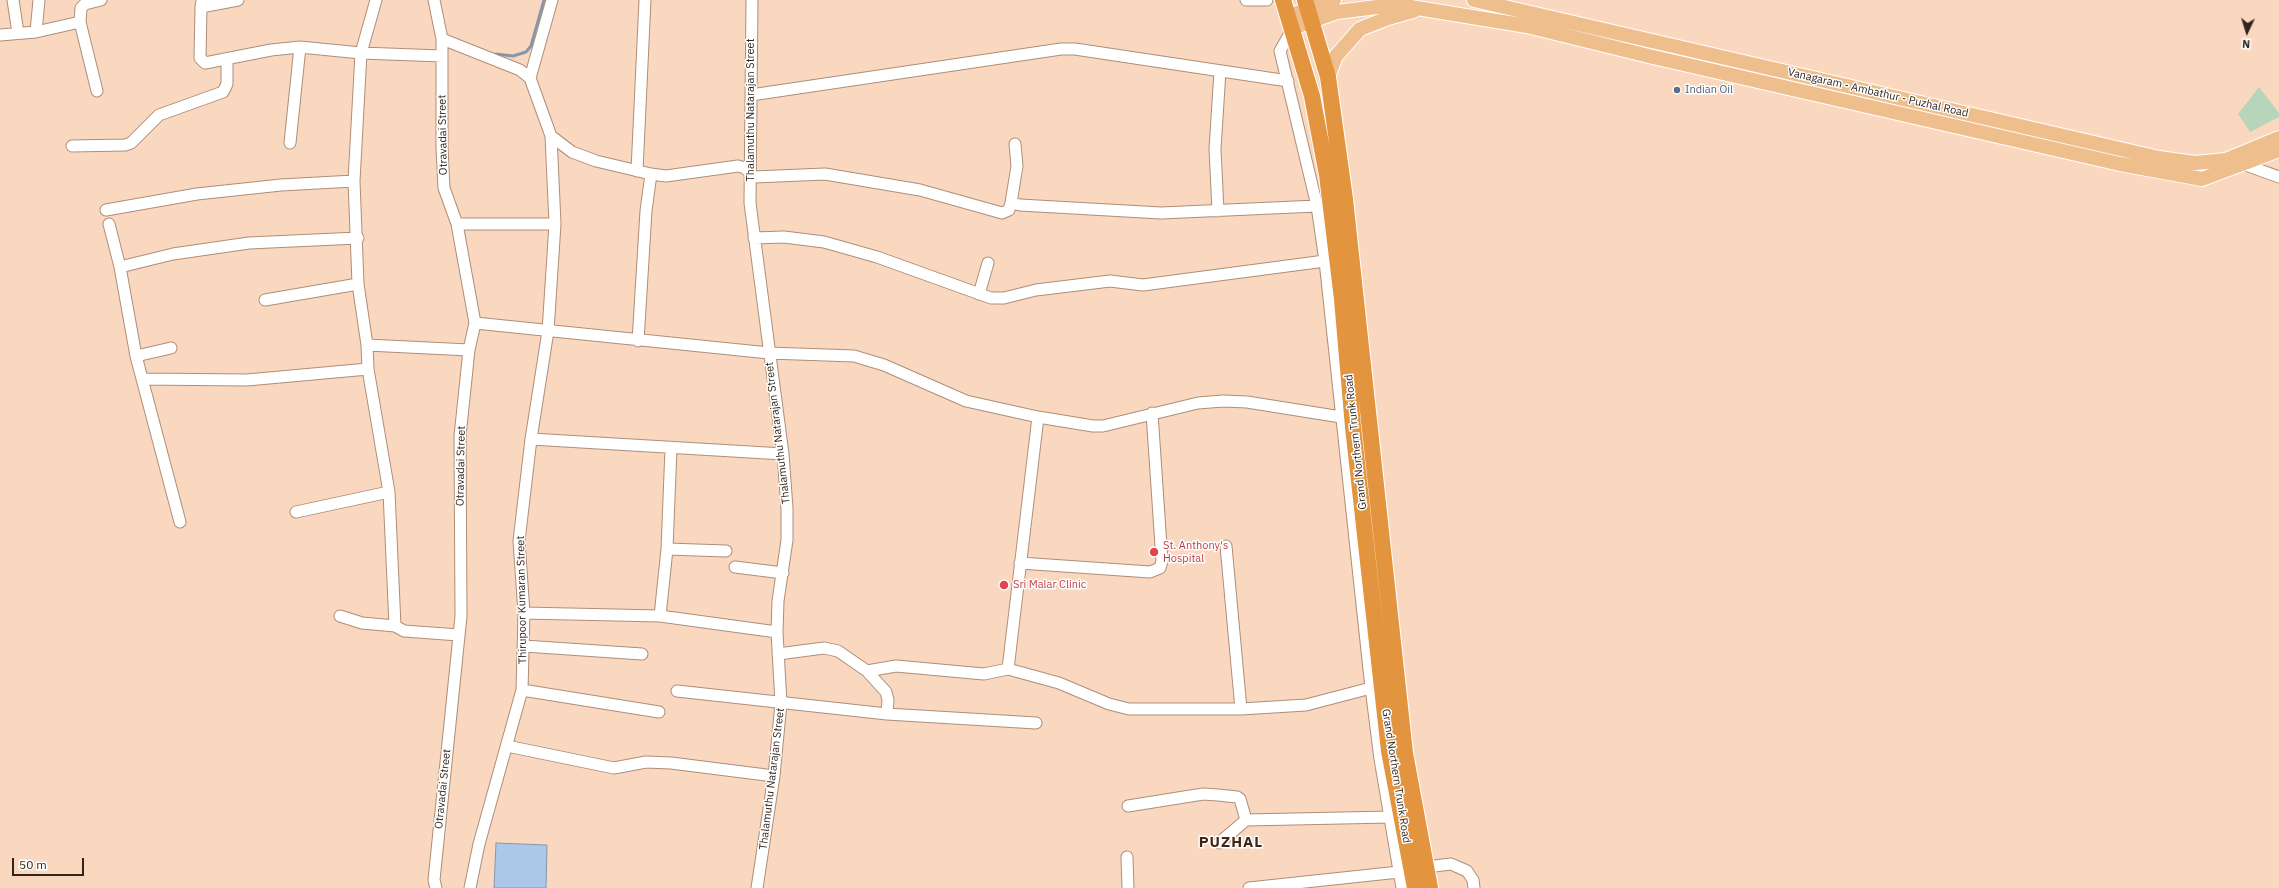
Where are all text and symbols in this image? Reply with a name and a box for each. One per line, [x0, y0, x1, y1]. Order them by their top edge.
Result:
north arrow [2227, 12, 2267, 52]
text: N [2242, 37, 2251, 51]
street label: Thalamuthu Natarajan Street [744, 39, 758, 181]
street label: Vanagaram - Ambathur - Puzhal Road [1786, 66, 1970, 120]
place label: Indian Oil [1685, 83, 1733, 97]
marker: Indian Oil [1672, 85, 1682, 95]
street label: Otravadai Street [436, 95, 450, 175]
street label: Thalamuthu Natarajan Street [763, 361, 793, 505]
street label: Grand Northern Trunk Road [1342, 374, 1370, 510]
street label: Otravadai Street [454, 426, 468, 506]
street label: Thirupoor Kumaran Street [514, 536, 530, 664]
place label: St. Anthony's Hospital [1163, 539, 1228, 565]
marker: St. Anthony's Hospital [1148, 546, 1160, 558]
place label: Sri Malar Clinic [1013, 578, 1086, 592]
marker: Sri Malar Clinic [998, 579, 1010, 591]
street label: Thalamuthu Natarajan Street [757, 707, 787, 851]
street label: Grand Northern Trunk Road [1379, 708, 1413, 844]
street label: Otravadai Street [432, 748, 454, 830]
district label: PUZHAL [1199, 834, 1263, 852]
scale bar [14, 850, 86, 876]
text: 50 m [19, 857, 47, 872]

